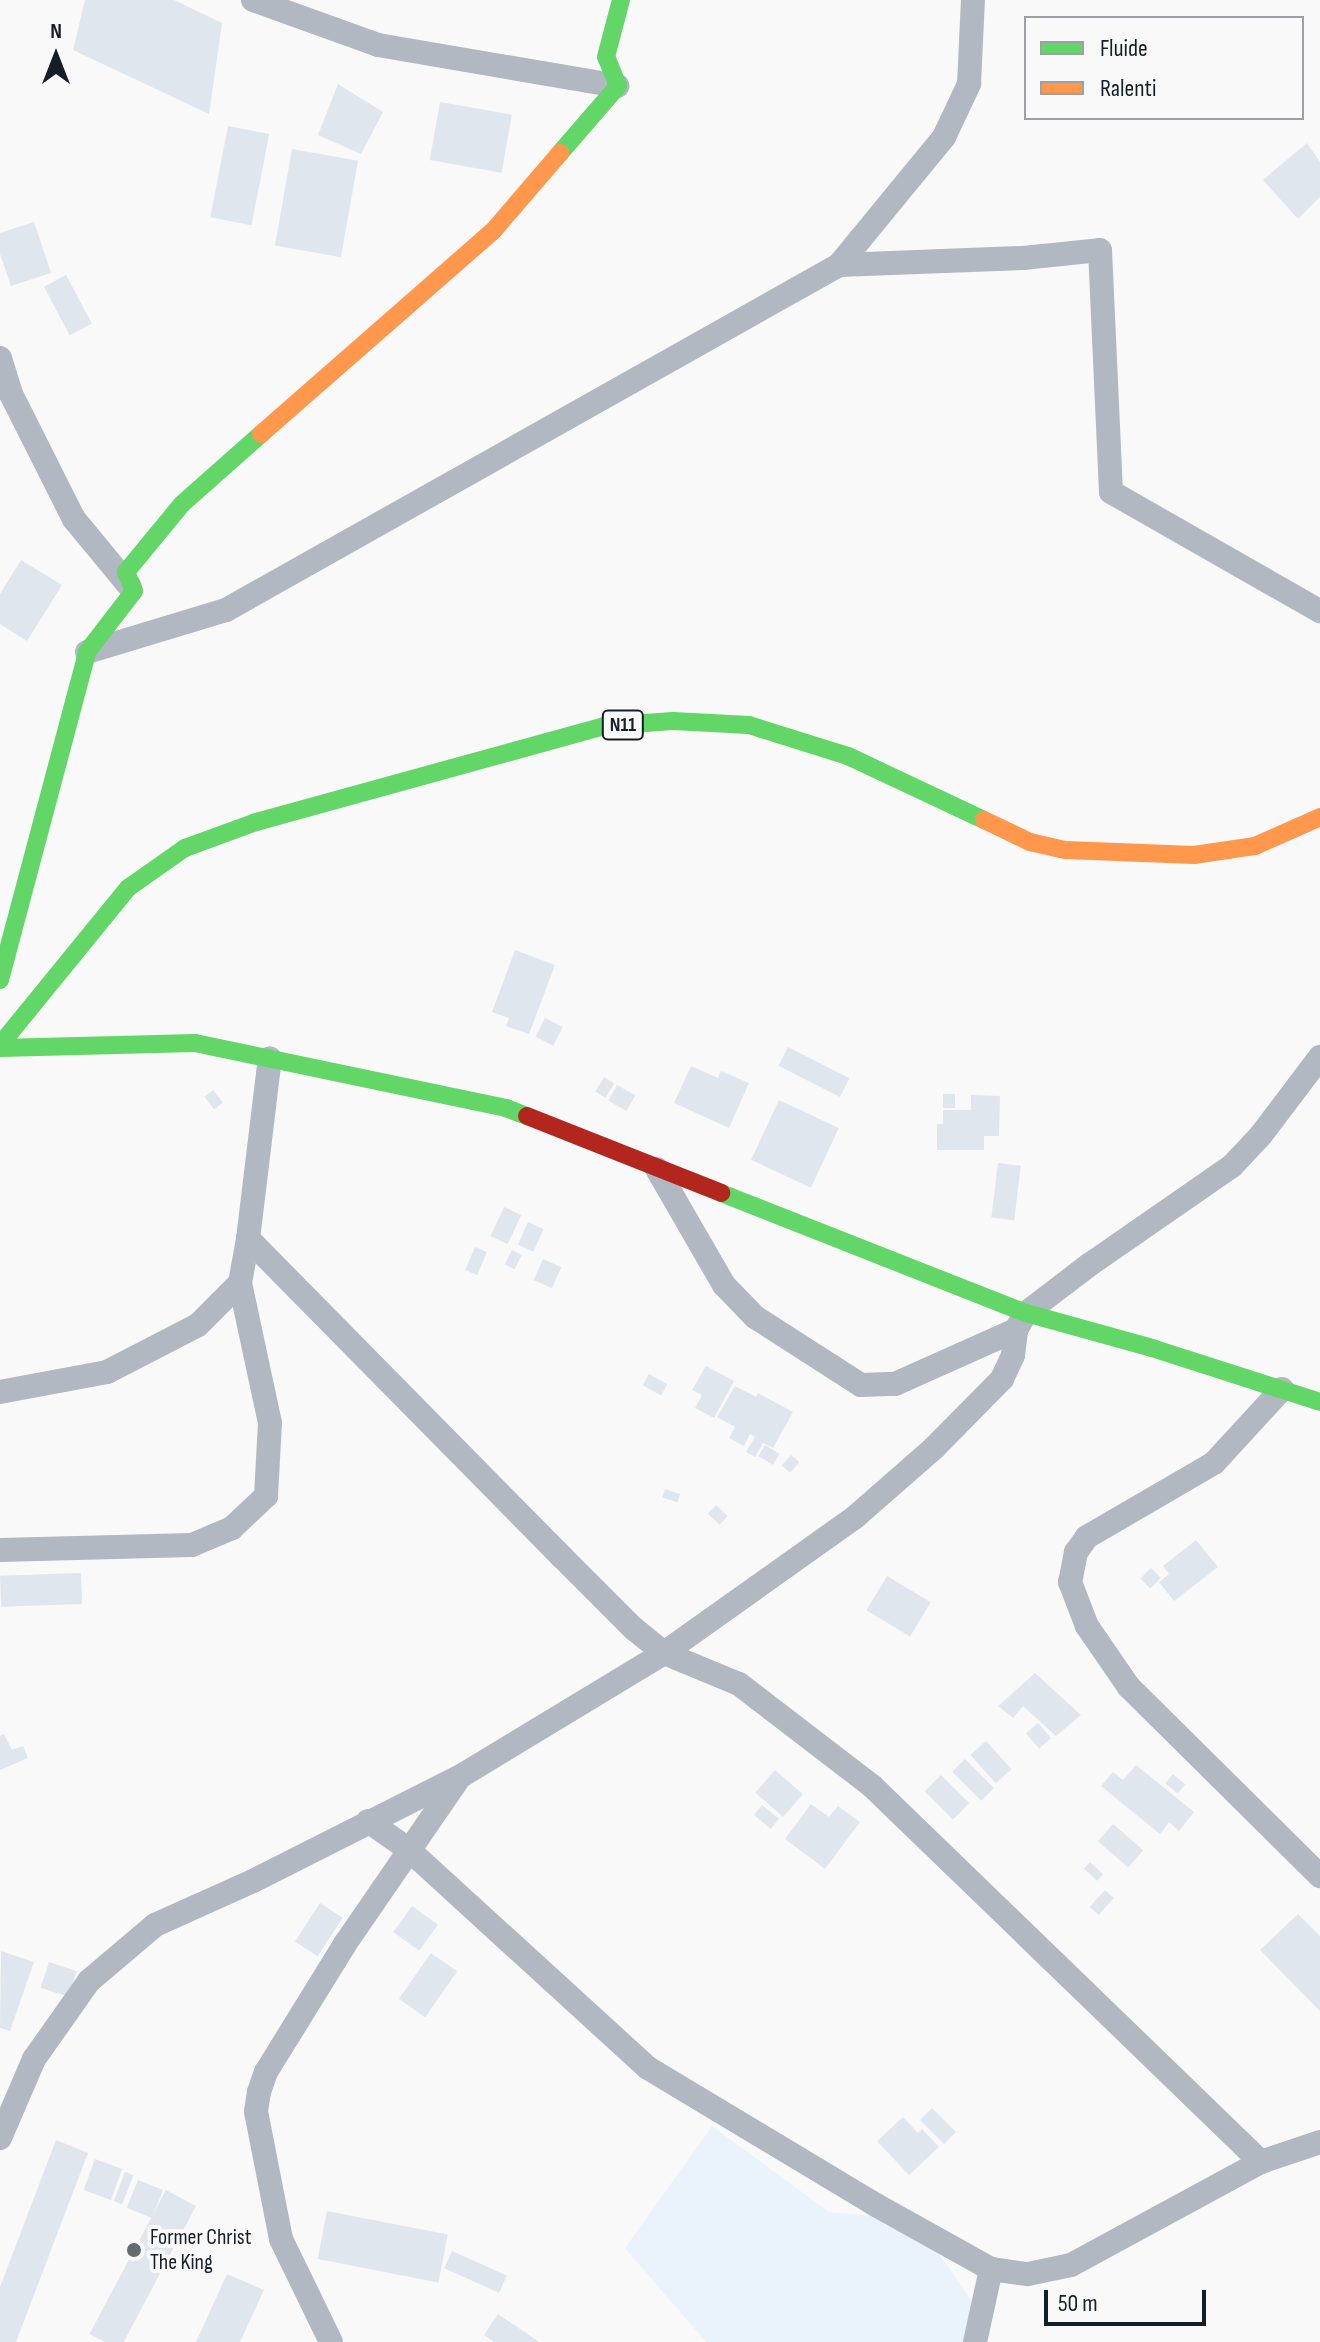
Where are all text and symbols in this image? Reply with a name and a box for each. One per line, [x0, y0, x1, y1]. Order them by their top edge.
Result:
north arrow [16, 16, 96, 96]
legend [1024, 16, 1304, 120]
text: N [50, 18, 62, 45]
text: Fluide [1100, 34, 1148, 63]
text: Ralenti [1100, 74, 1156, 103]
road number: N11 [601, 709, 645, 741]
place label: Former Christ The King [150, 2224, 251, 2276]
marker: Former Christ The King [125, 2241, 143, 2259]
scale bar [1048, 2274, 1210, 2324]
text: 50 m [1058, 2289, 1098, 2318]

